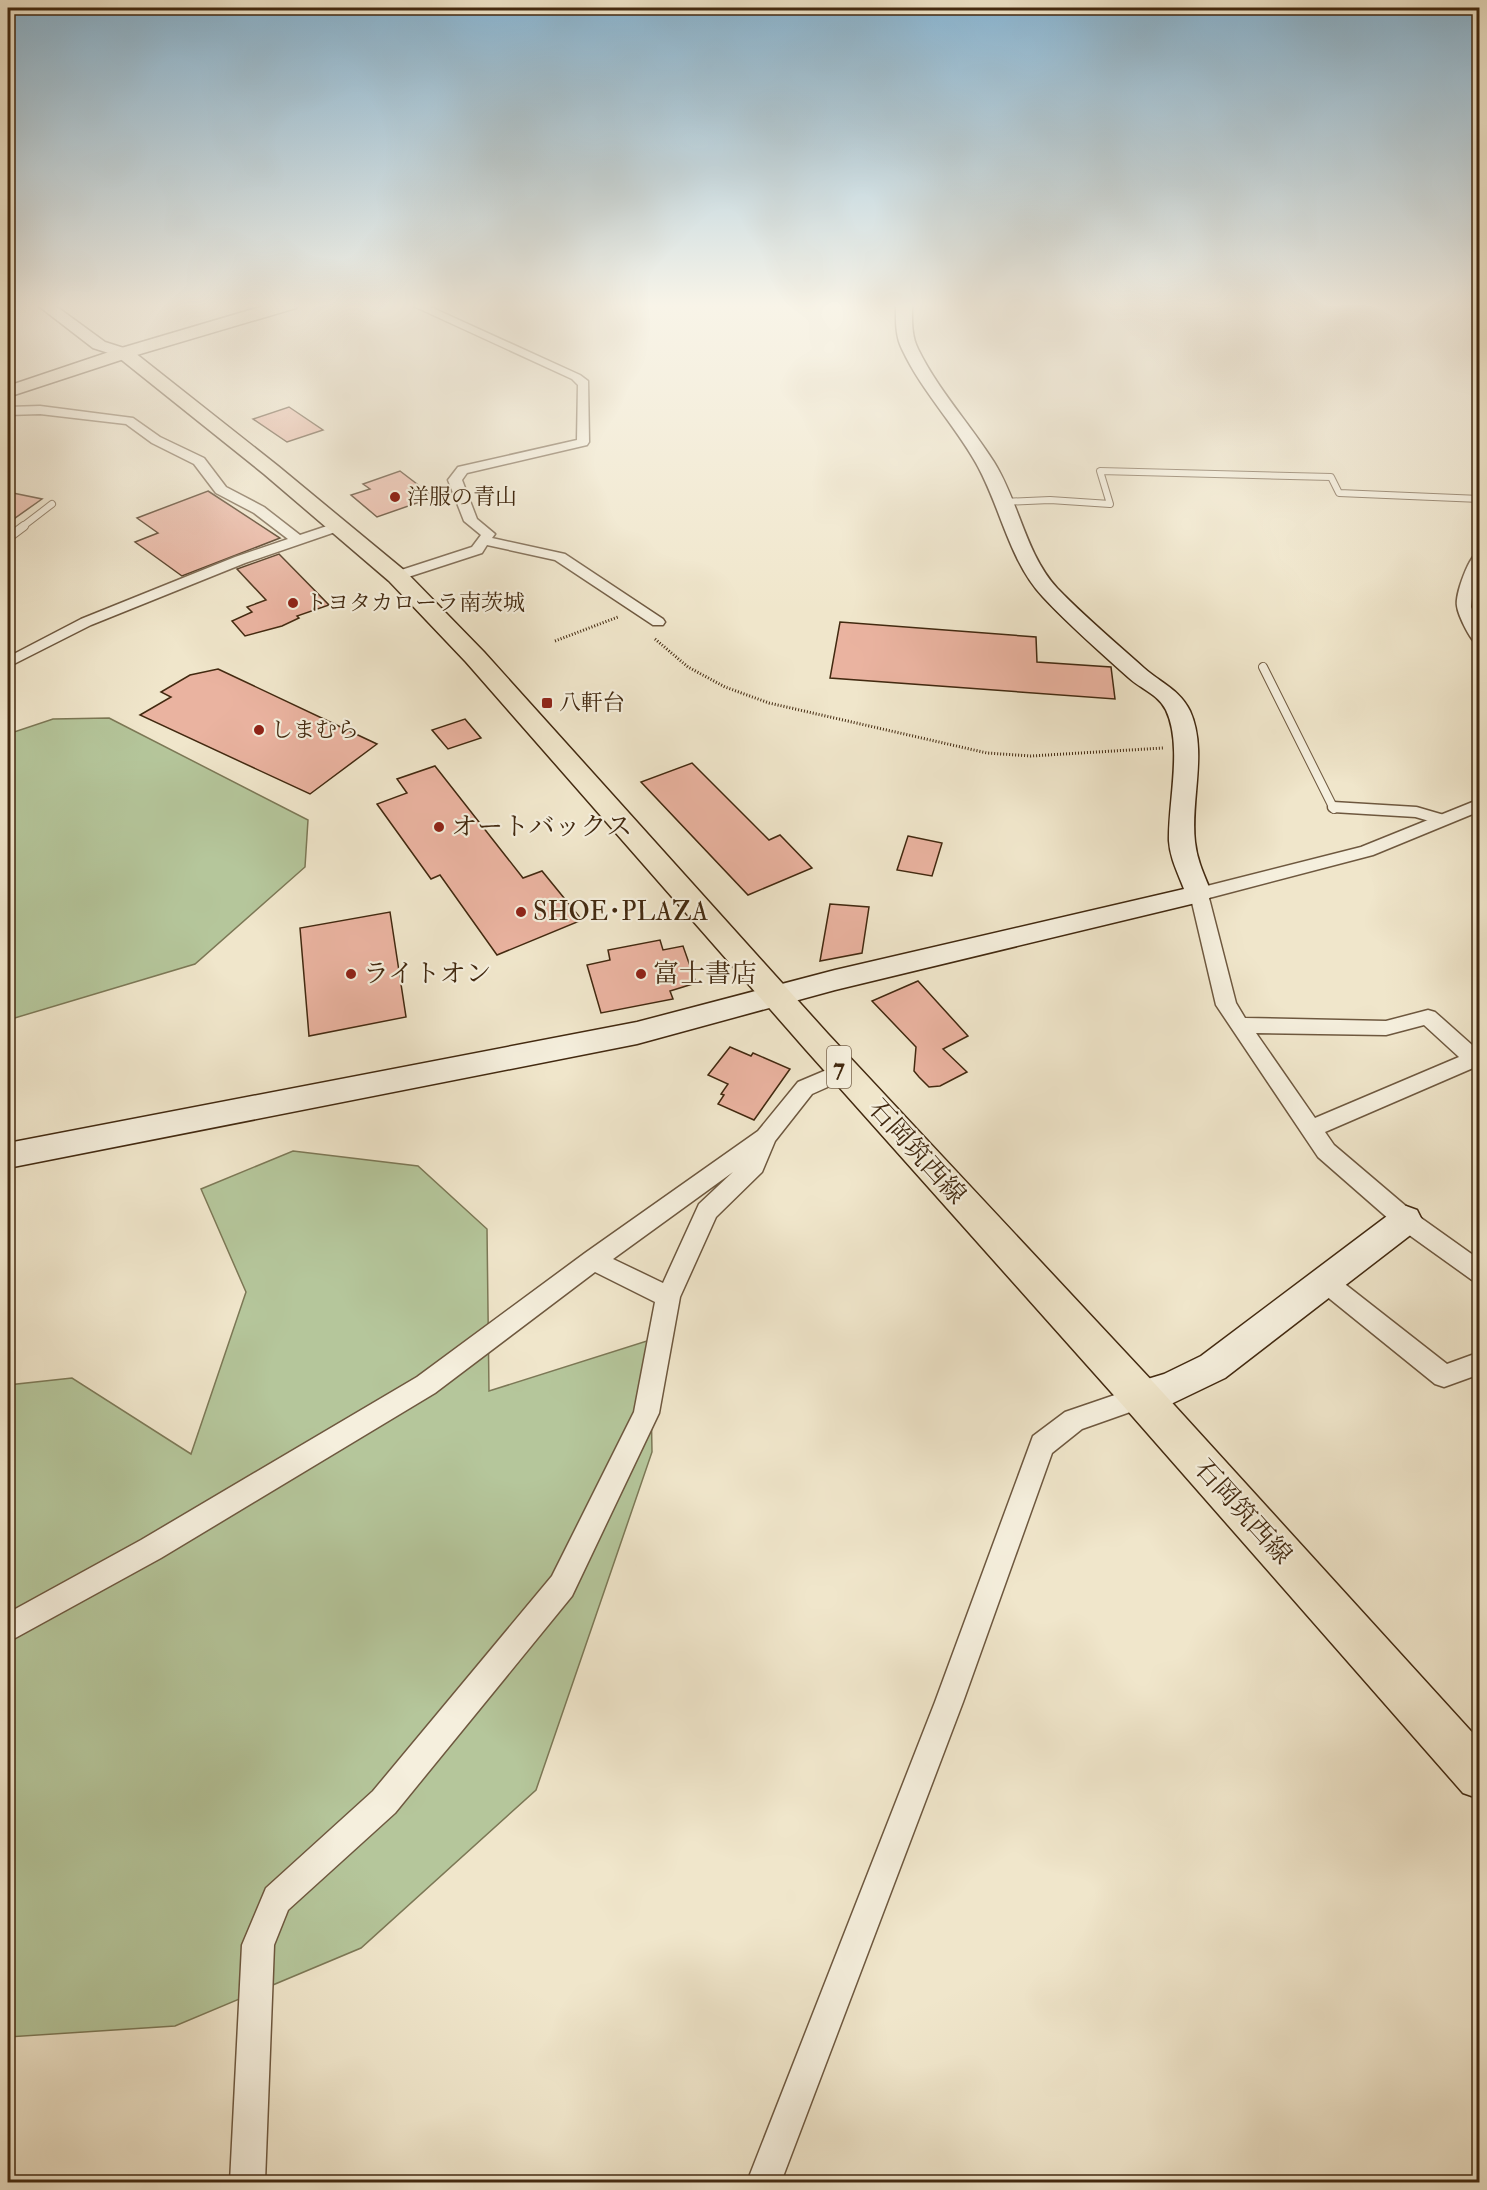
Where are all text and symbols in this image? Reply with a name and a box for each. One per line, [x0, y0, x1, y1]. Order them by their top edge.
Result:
place label: 洋服の青山 [407, 483, 517, 511]
marker: 洋服の青山 [388, 490, 402, 504]
place label: トヨタカローラ南茨城 [305, 589, 525, 617]
marker: トヨタカローラ南茨城 [286, 596, 300, 610]
place label: 八軒台 [559, 689, 625, 717]
marker: 八軒台 [540, 696, 554, 710]
place label: しまむら [271, 716, 359, 744]
marker: しまむら [252, 723, 266, 737]
place label: オートバックス [451, 811, 632, 843]
marker: オートバックス [432, 820, 446, 834]
place label: SHOE･PLAZA [533, 896, 709, 928]
marker: SHOE･PLAZA [514, 905, 528, 919]
place label: ライトオン [363, 958, 491, 990]
place label: 富士書店 [653, 958, 757, 990]
marker: ライトオン [344, 967, 358, 981]
marker: 富士書店 [634, 967, 648, 981]
road number: 7 [827, 1046, 851, 1088]
street label: 石岡筑西線 [862, 1093, 972, 1211]
street label: 石岡筑西線 [1188, 1453, 1298, 1571]

